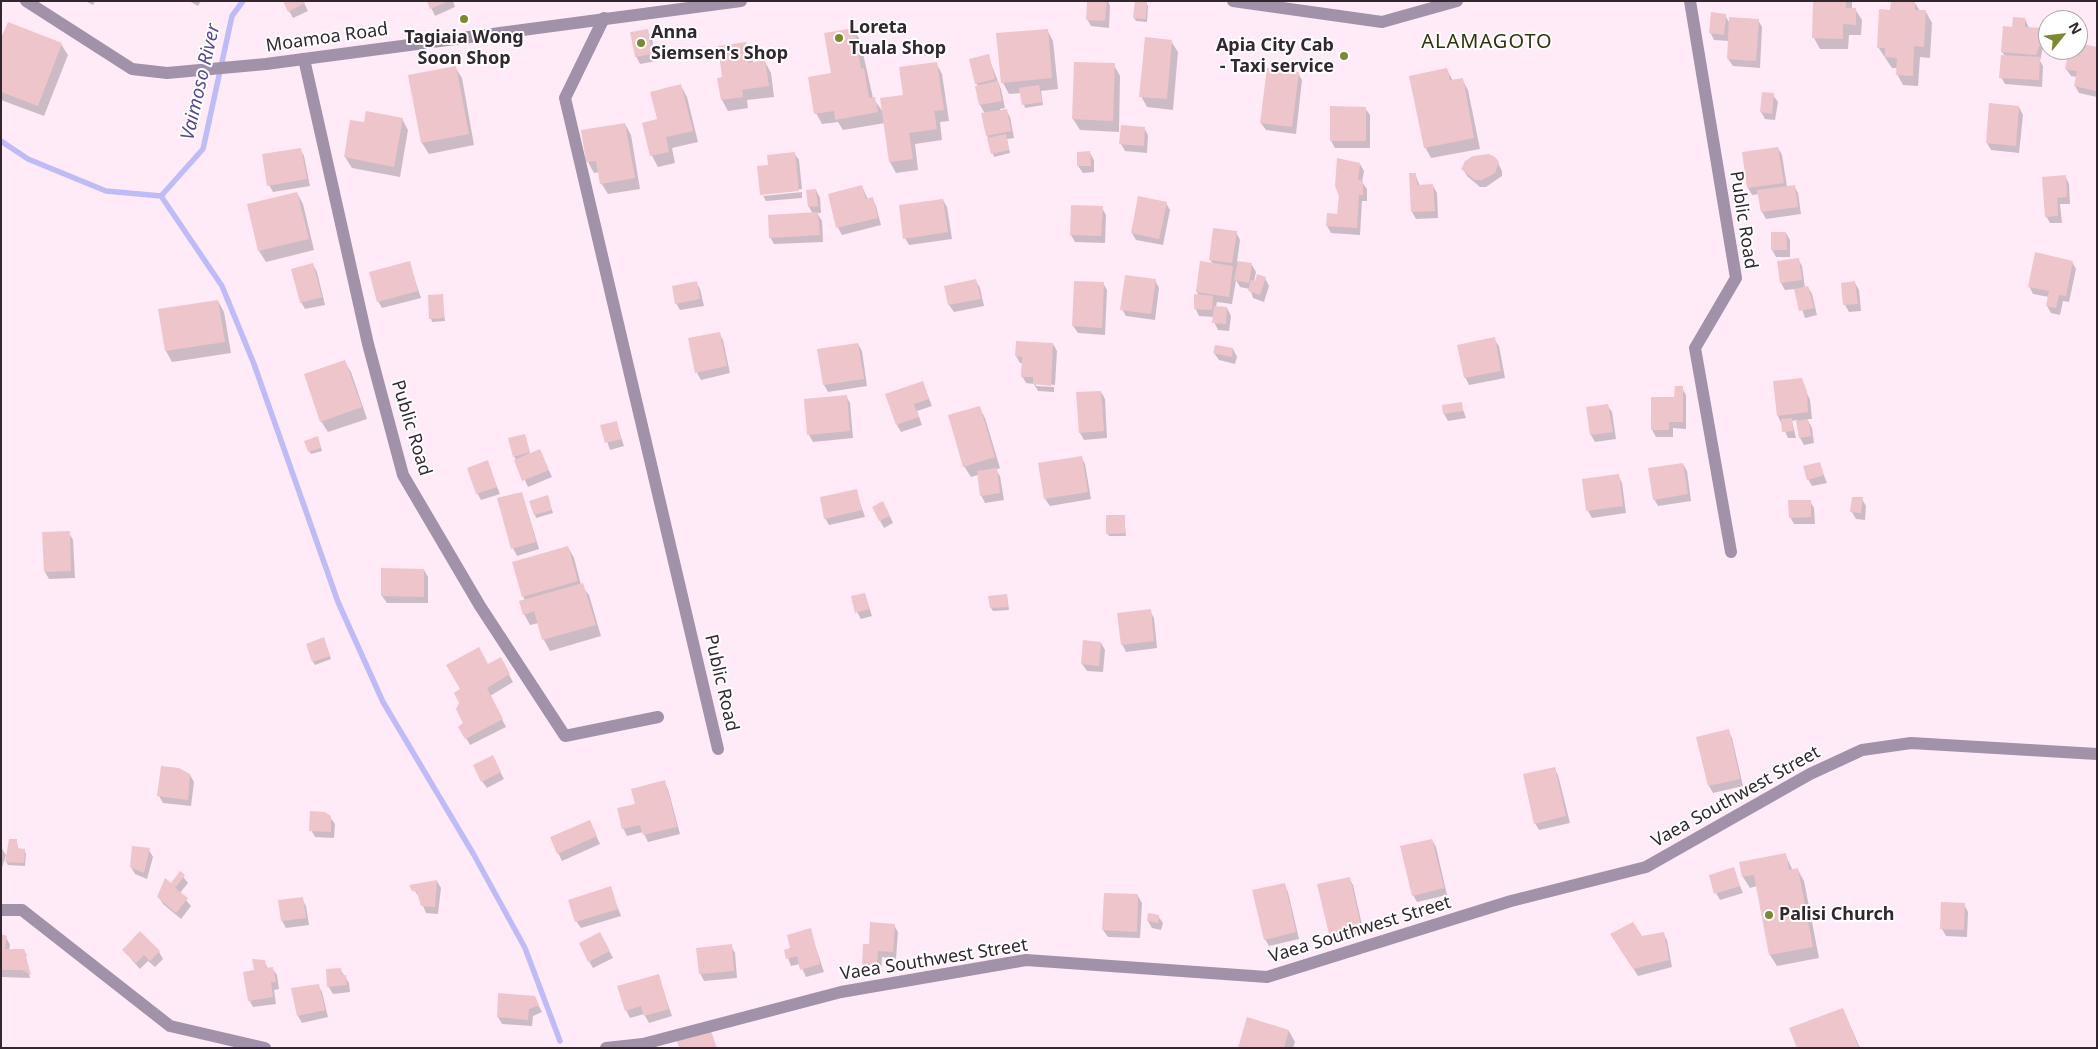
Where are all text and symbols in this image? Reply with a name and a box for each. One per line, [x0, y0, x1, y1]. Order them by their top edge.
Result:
north arrow [2038, 10, 2088, 60]
marker: Tagiaia Wong Soon Shop [458, 13, 470, 25]
place label: Loreta Tuala Shop [849, 17, 946, 59]
text: N [2065, 18, 2087, 38]
street label: Moamoa Road [265, 19, 389, 57]
water label: Vaimoso River [177, 22, 225, 142]
place label: Anna Siemsen's Shop [651, 22, 788, 64]
place label: Tagiaia Wong Soon Shop [404, 27, 524, 70]
district label: ALAMAGOTO [1420, 30, 1554, 54]
marker: Loreta Tuala Shop [833, 32, 845, 44]
place label: Apia City Cab - Taxi service [1216, 35, 1334, 78]
marker: Anna Siemsen's Shop [635, 37, 647, 49]
marker: Apia City Cab - Taxi service [1338, 50, 1350, 62]
street label: Public Road [1725, 169, 1761, 271]
street label: Public Road [386, 378, 436, 478]
street label: Public Road [699, 632, 743, 734]
street label: Vaea Southwest Street [1648, 742, 1824, 852]
street label: Vaea Southwest Street [1266, 892, 1454, 968]
place label: Palisi Church [1779, 904, 1894, 926]
marker: Palisi Church [1763, 909, 1775, 921]
street label: Vaea Southwest Street [839, 935, 1029, 985]

